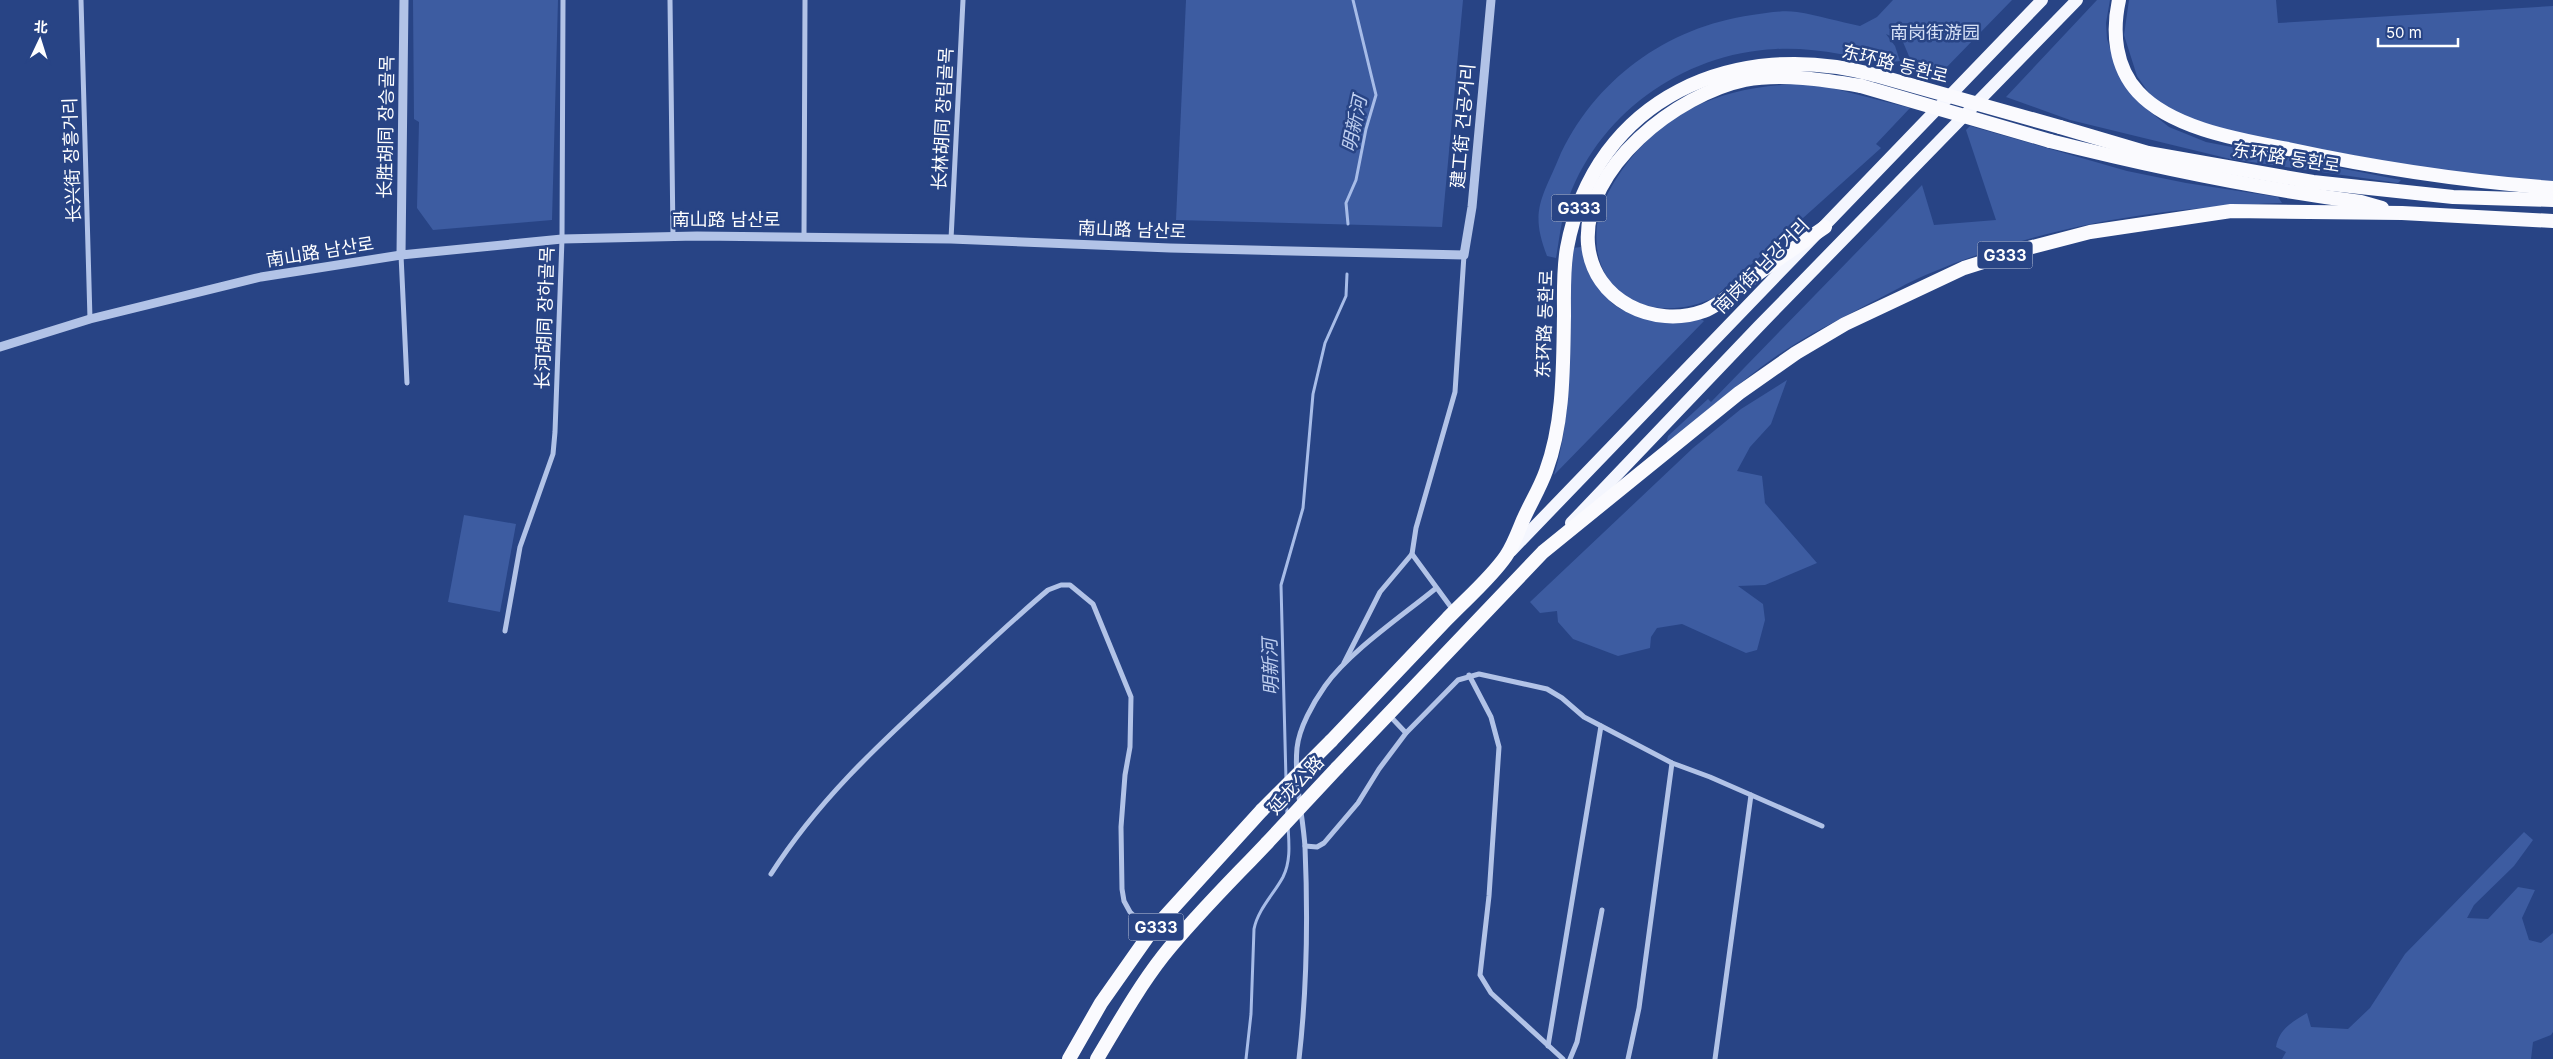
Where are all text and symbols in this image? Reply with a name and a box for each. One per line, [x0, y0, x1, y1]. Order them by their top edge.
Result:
north arrow [15, 15, 65, 65]
scale bar [2378, 15, 2458, 47]
text: 北 [33, 18, 49, 36]
park label: 南岗街游园 [1890, 22, 1980, 43]
text: 50 m [2386, 23, 2422, 42]
street label: 东环路 동환로 [1840, 40, 1950, 87]
street label: 长林胡同 장림골목 [928, 47, 957, 191]
street label: 长胜胡同 장승골목 [374, 55, 397, 199]
street label: 建工街 건공거리 [1447, 63, 1478, 189]
water label: 明新河 [1337, 90, 1372, 154]
street label: 长兴街 장흥거리 [59, 97, 84, 223]
street label: 东环路 동환로 [2231, 139, 2341, 176]
road number: G333 [1552, 194, 1606, 222]
street label: 南山路 남산로 [672, 209, 780, 230]
street label: 南岗街 남강거리 [1710, 214, 1813, 317]
street label: 南山路 남산로 [1077, 217, 1187, 242]
street label: 南山路 남산로 [265, 233, 375, 270]
road number: G333 [1978, 242, 2032, 268]
street label: 长河胡同 장하골목 [532, 246, 557, 390]
street label: 东环路 동환로 [1532, 269, 1557, 379]
water label: 明新河 [1258, 634, 1283, 696]
street label: 延龙公路 [1263, 751, 1328, 818]
road number: G333 [1128, 914, 1184, 940]

